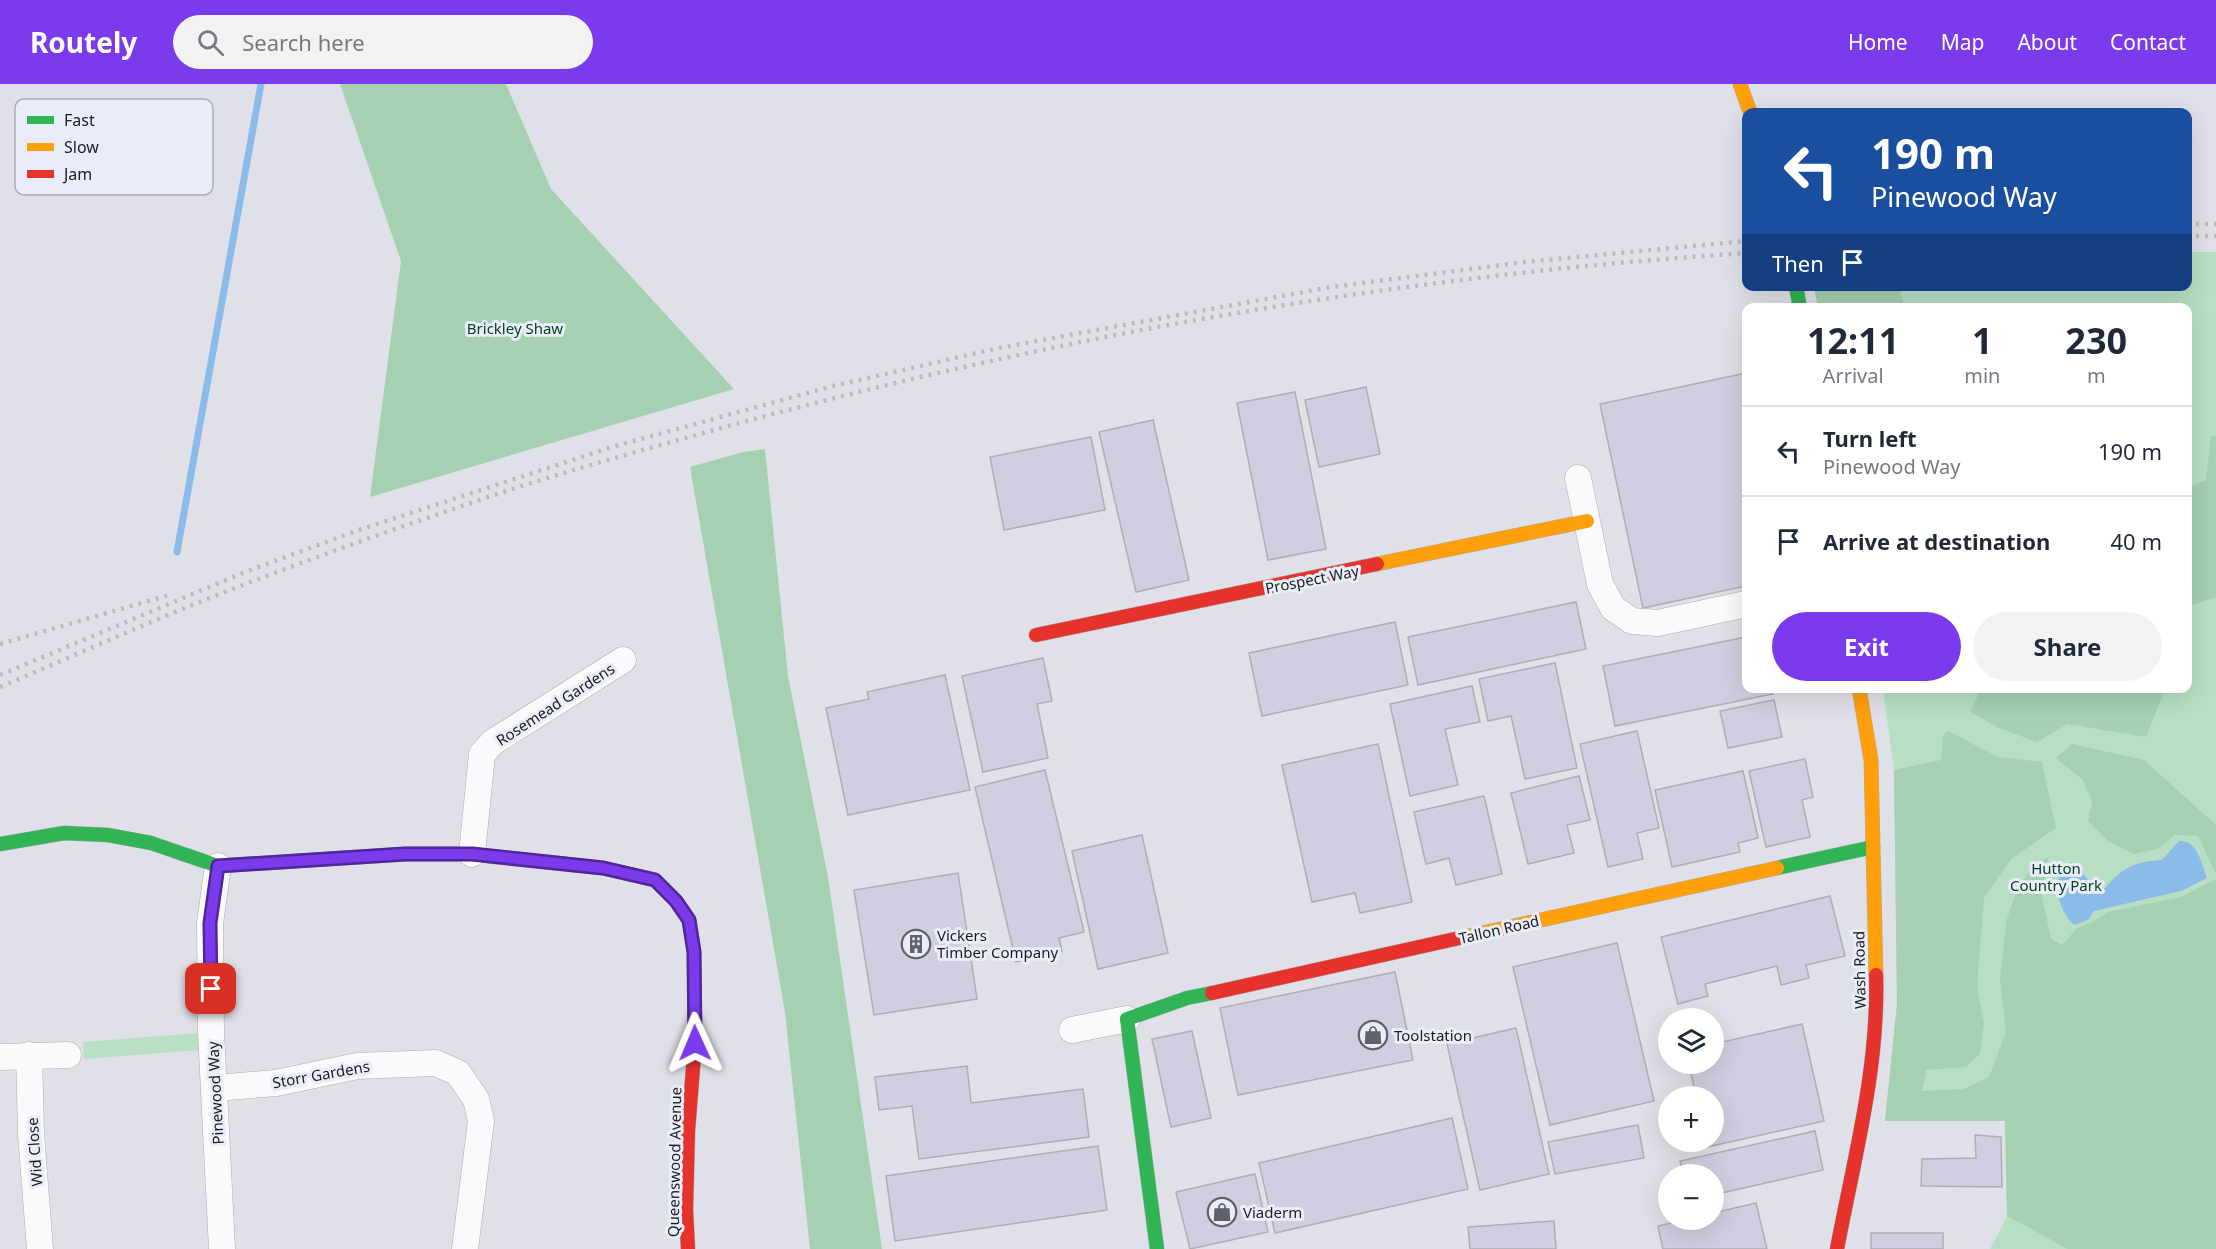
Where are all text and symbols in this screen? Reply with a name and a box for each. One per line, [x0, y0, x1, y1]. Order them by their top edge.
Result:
search box [173, 15, 593, 69]
text: Routely [30, 23, 137, 61]
icon: search [194, 26, 227, 59]
text: Search here [242, 27, 365, 57]
text: Home [1848, 28, 1908, 56]
text: Map [1941, 28, 1984, 56]
text: About [2017, 28, 2077, 56]
text: Contact [2110, 28, 2186, 56]
legend [15, 99, 213, 195]
text: Fast [64, 109, 95, 131]
text: 190 m [1871, 124, 1995, 181]
icon: left [1772, 132, 1850, 210]
text: Slow [64, 136, 99, 158]
text: Jam [62, 163, 92, 185]
text: Pinewood Way [1871, 178, 2057, 215]
icon: arrive [1836, 246, 1869, 279]
text: Then [1772, 248, 1824, 278]
text: 12:11 [1807, 316, 1899, 365]
text: 1 [1972, 316, 1993, 365]
text: 230 [2065, 316, 2127, 365]
park label: Brickley Shaw [467, 318, 563, 338]
text: Arrival [1823, 362, 1884, 389]
text: min [1964, 362, 2000, 389]
text: m [2087, 362, 2106, 389]
text: Turn left [1823, 423, 1917, 453]
icon: left [1772, 435, 1805, 468]
text: 190 m [2098, 436, 2162, 466]
text: Pinewood Way [1823, 453, 1961, 480]
icon: arrive [1772, 525, 1805, 558]
text: Arrive at destination [1823, 526, 2050, 556]
text: 40 m [2111, 526, 2162, 556]
street label: Prospect Way [1263, 560, 1361, 598]
button: Exit [1772, 612, 1961, 681]
button: Share [1973, 612, 2162, 681]
street label: Rosemead Gardens [492, 658, 618, 750]
park label: Hutton Country Park [2010, 858, 2102, 895]
street label: Tallon Road [1457, 910, 1541, 948]
place label: Vickers Timber Company [937, 925, 1059, 962]
building icon: Vickers Timber Company [900, 928, 932, 960]
street label: Wash Road [1848, 931, 1870, 1009]
pin [185, 963, 236, 1014]
icon: arrive [194, 972, 227, 1005]
map controls [1658, 1008, 1724, 1230]
button: layers [1658, 1008, 1724, 1074]
position arrow [663, 1011, 727, 1075]
shop icon: Toolstation [1357, 1019, 1389, 1051]
place label: Toolstation [1394, 1025, 1472, 1045]
street label: Pinewood Way [202, 1041, 228, 1145]
street label: Storr Gardens [271, 1056, 371, 1092]
button: + [1658, 1086, 1724, 1152]
street label: Queenswood Avenue [663, 1087, 685, 1237]
street label: Wid Close [22, 1117, 46, 1187]
button: − [1658, 1164, 1724, 1230]
shop icon: Viaderm [1206, 1196, 1238, 1228]
place label: Viaderm [1243, 1202, 1302, 1222]

